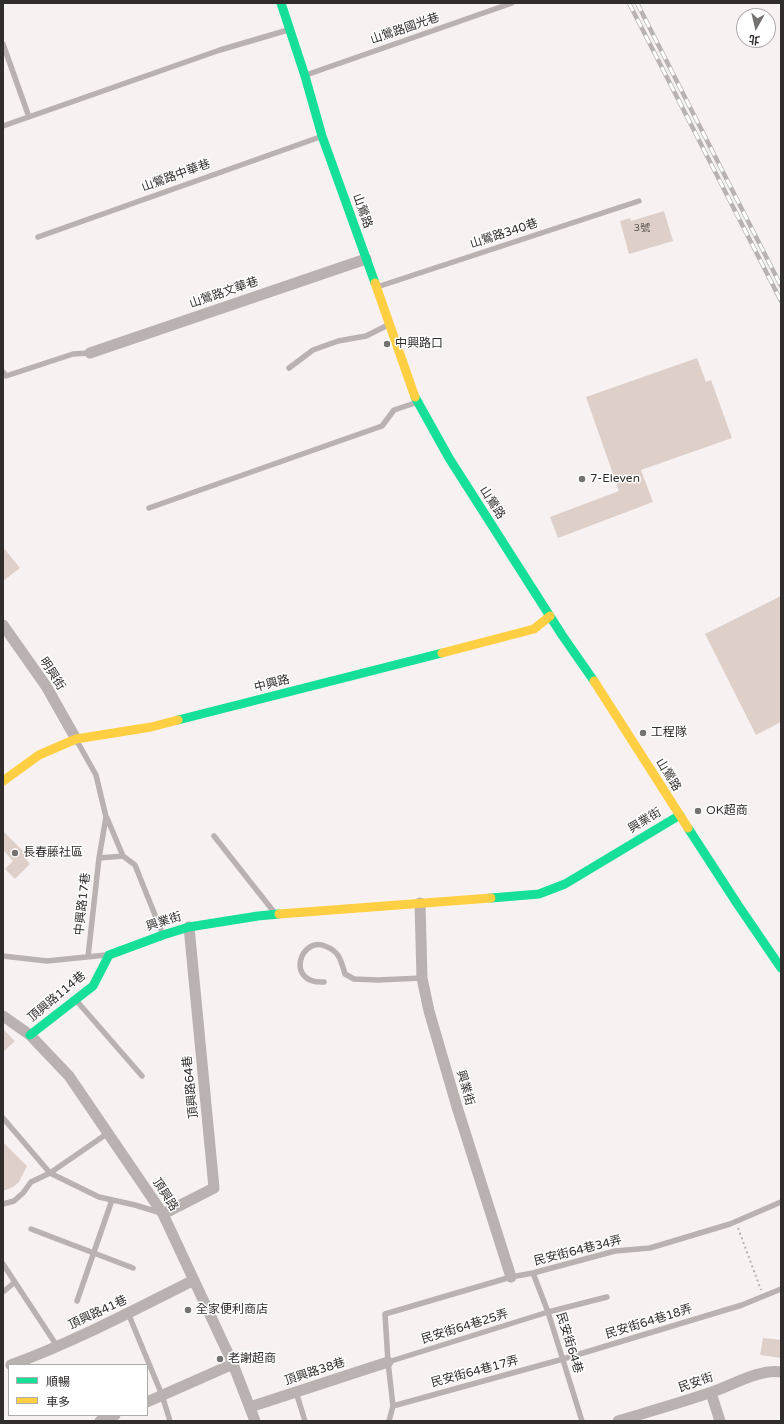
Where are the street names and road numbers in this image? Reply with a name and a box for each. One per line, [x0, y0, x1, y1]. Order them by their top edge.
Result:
street label: 山鶯路國光巷 [369, 10, 441, 48]
street label: 山鶯路中華巷 [140, 157, 212, 195]
street label: 山鶯路 [349, 192, 375, 230]
street label: 山鶯路340巷 [468, 216, 540, 252]
street label: 山鶯路文華巷 [188, 274, 260, 312]
street label: 山鶯路 [476, 484, 508, 522]
street label: 明興街 [36, 655, 68, 693]
street label: 中興路 [253, 673, 291, 695]
street label: 山鶯路 [652, 756, 684, 794]
street label: 興業街 [626, 806, 664, 836]
street label: 中興路17巷 [73, 872, 93, 936]
street label: 興業街 [145, 910, 183, 934]
street label: 頂興路114巷 [25, 969, 89, 1025]
street label: 頂興路64巷 [181, 1055, 201, 1119]
street label: 興業街 [453, 1069, 477, 1107]
street label: 頂興路 [149, 1176, 181, 1214]
street label: 民安街64巷34弄 [533, 1233, 623, 1269]
street label: 頂興路41巷 [66, 1293, 130, 1333]
street label: 民安街64巷18弄 [604, 1302, 694, 1342]
street label: 民安街64巷25弄 [420, 1307, 510, 1347]
street label: 民安街64巷 [553, 1311, 585, 1375]
street label: 民安街64巷17弄 [430, 1353, 520, 1391]
street label: 頂興路38巷 [283, 1355, 347, 1389]
street label: 民安街 [677, 1370, 715, 1396]

